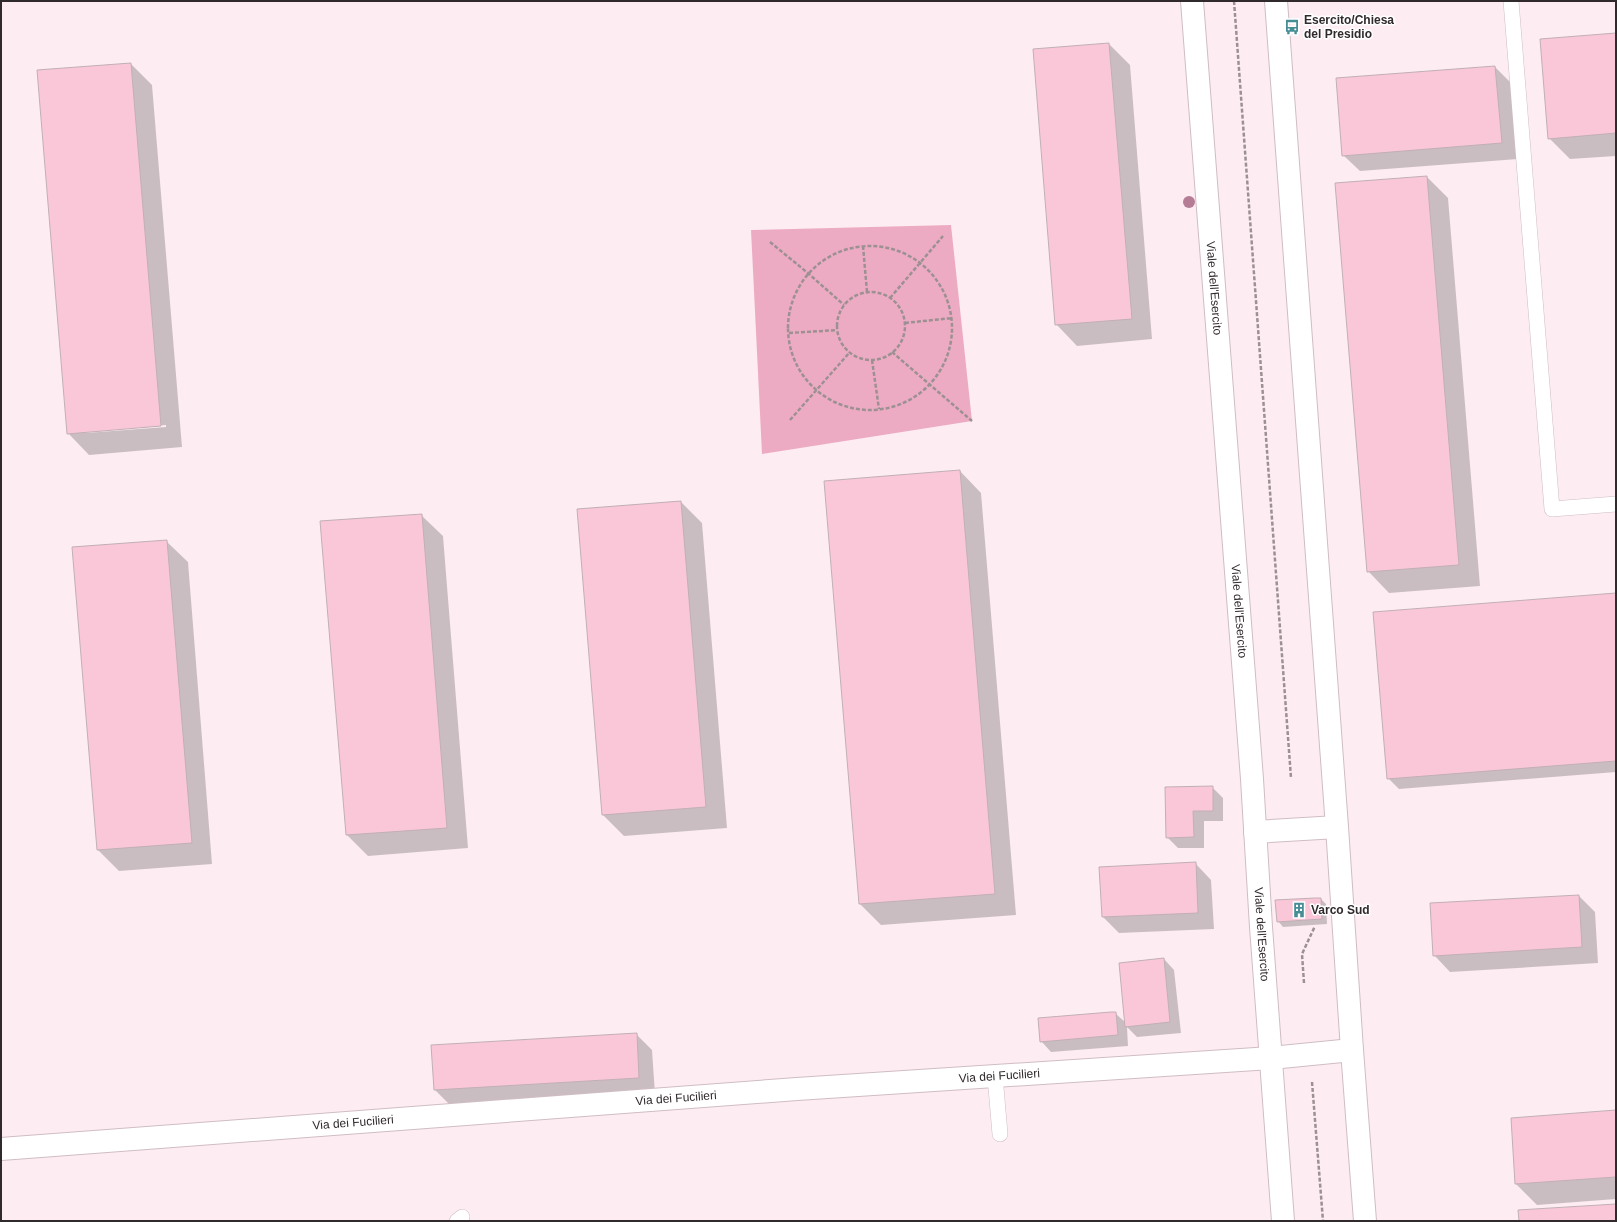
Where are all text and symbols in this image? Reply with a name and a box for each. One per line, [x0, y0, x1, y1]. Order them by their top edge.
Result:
place label: Esercito/Chiesa del Presidio [1304, 13, 1394, 41]
bus stop icon: Esercito/Chiesa del Presidio [1283, 18, 1301, 36]
street label: Viale dell'Esercito [1204, 241, 1225, 336]
street label: Viale dell'Esercito [1228, 564, 1250, 659]
street label: Viale dell'Esercito [1252, 887, 1272, 982]
building icon: Varco Sud [1290, 901, 1308, 919]
place label: Varco Sud [1311, 903, 1370, 917]
street label: Via dei Fucilieri [958, 1066, 1040, 1085]
street label: Via dei Fucilieri [635, 1088, 717, 1108]
street label: Via dei Fucilieri [312, 1112, 394, 1133]

